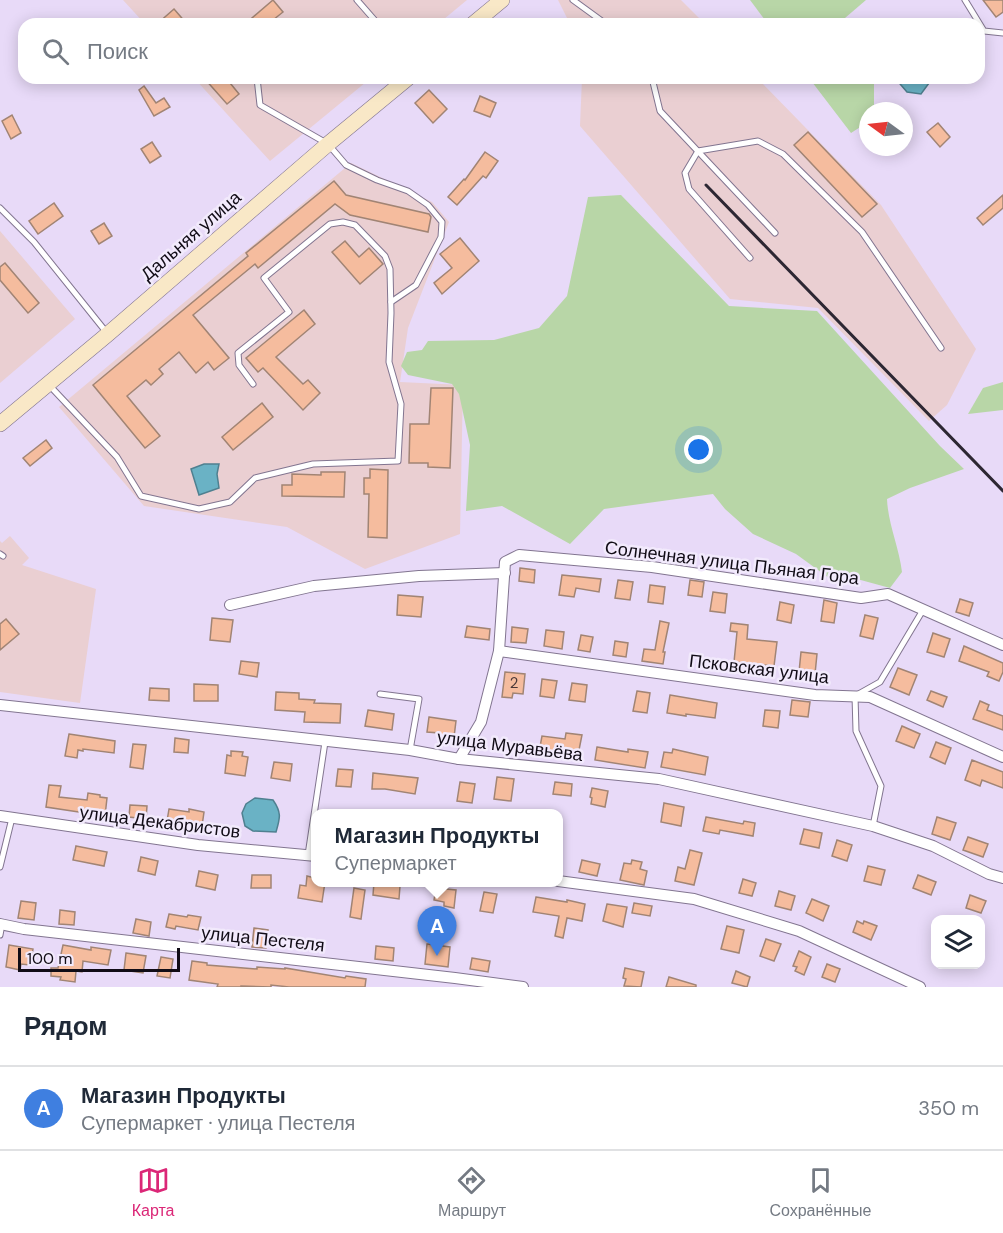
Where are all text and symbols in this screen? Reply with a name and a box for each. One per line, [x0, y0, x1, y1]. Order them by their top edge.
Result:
search box [18, 18, 985, 84]
icon: search [39, 35, 72, 68]
text: Поиск [87, 37, 148, 66]
north arrow [859, 102, 913, 156]
street label: Дальняя улица [136, 185, 247, 286]
your location [684, 435, 713, 464]
street label: Солнечная улица Пьяная Гора [604, 536, 861, 591]
street label: Псковская улица [688, 649, 831, 690]
house number: 2 [510, 673, 518, 693]
street label: улица Муравьёва [436, 725, 585, 767]
street label: улица Декабристов [78, 800, 242, 844]
popup [311, 809, 563, 887]
text: Магазин Продукты [335, 821, 539, 850]
text: Супермаркет [335, 850, 457, 876]
pin: A [418, 906, 456, 956]
map controls [931, 915, 985, 969]
button: layers [931, 915, 985, 969]
street label: улица Пестеля [200, 921, 326, 957]
scale bar [18, 945, 180, 972]
text: 100 m [27, 948, 72, 969]
text: Рядом [24, 1009, 107, 1043]
text: Магазин Продукты [81, 1081, 286, 1110]
text: A [36, 1095, 51, 1121]
text: 350 m [918, 1095, 979, 1121]
text: Супермаркет · улица Пестеля [81, 1110, 355, 1136]
tab: Карта [132, 1164, 175, 1221]
tab: Маршрут [438, 1164, 506, 1221]
tab: Сохранённые [769, 1164, 871, 1221]

